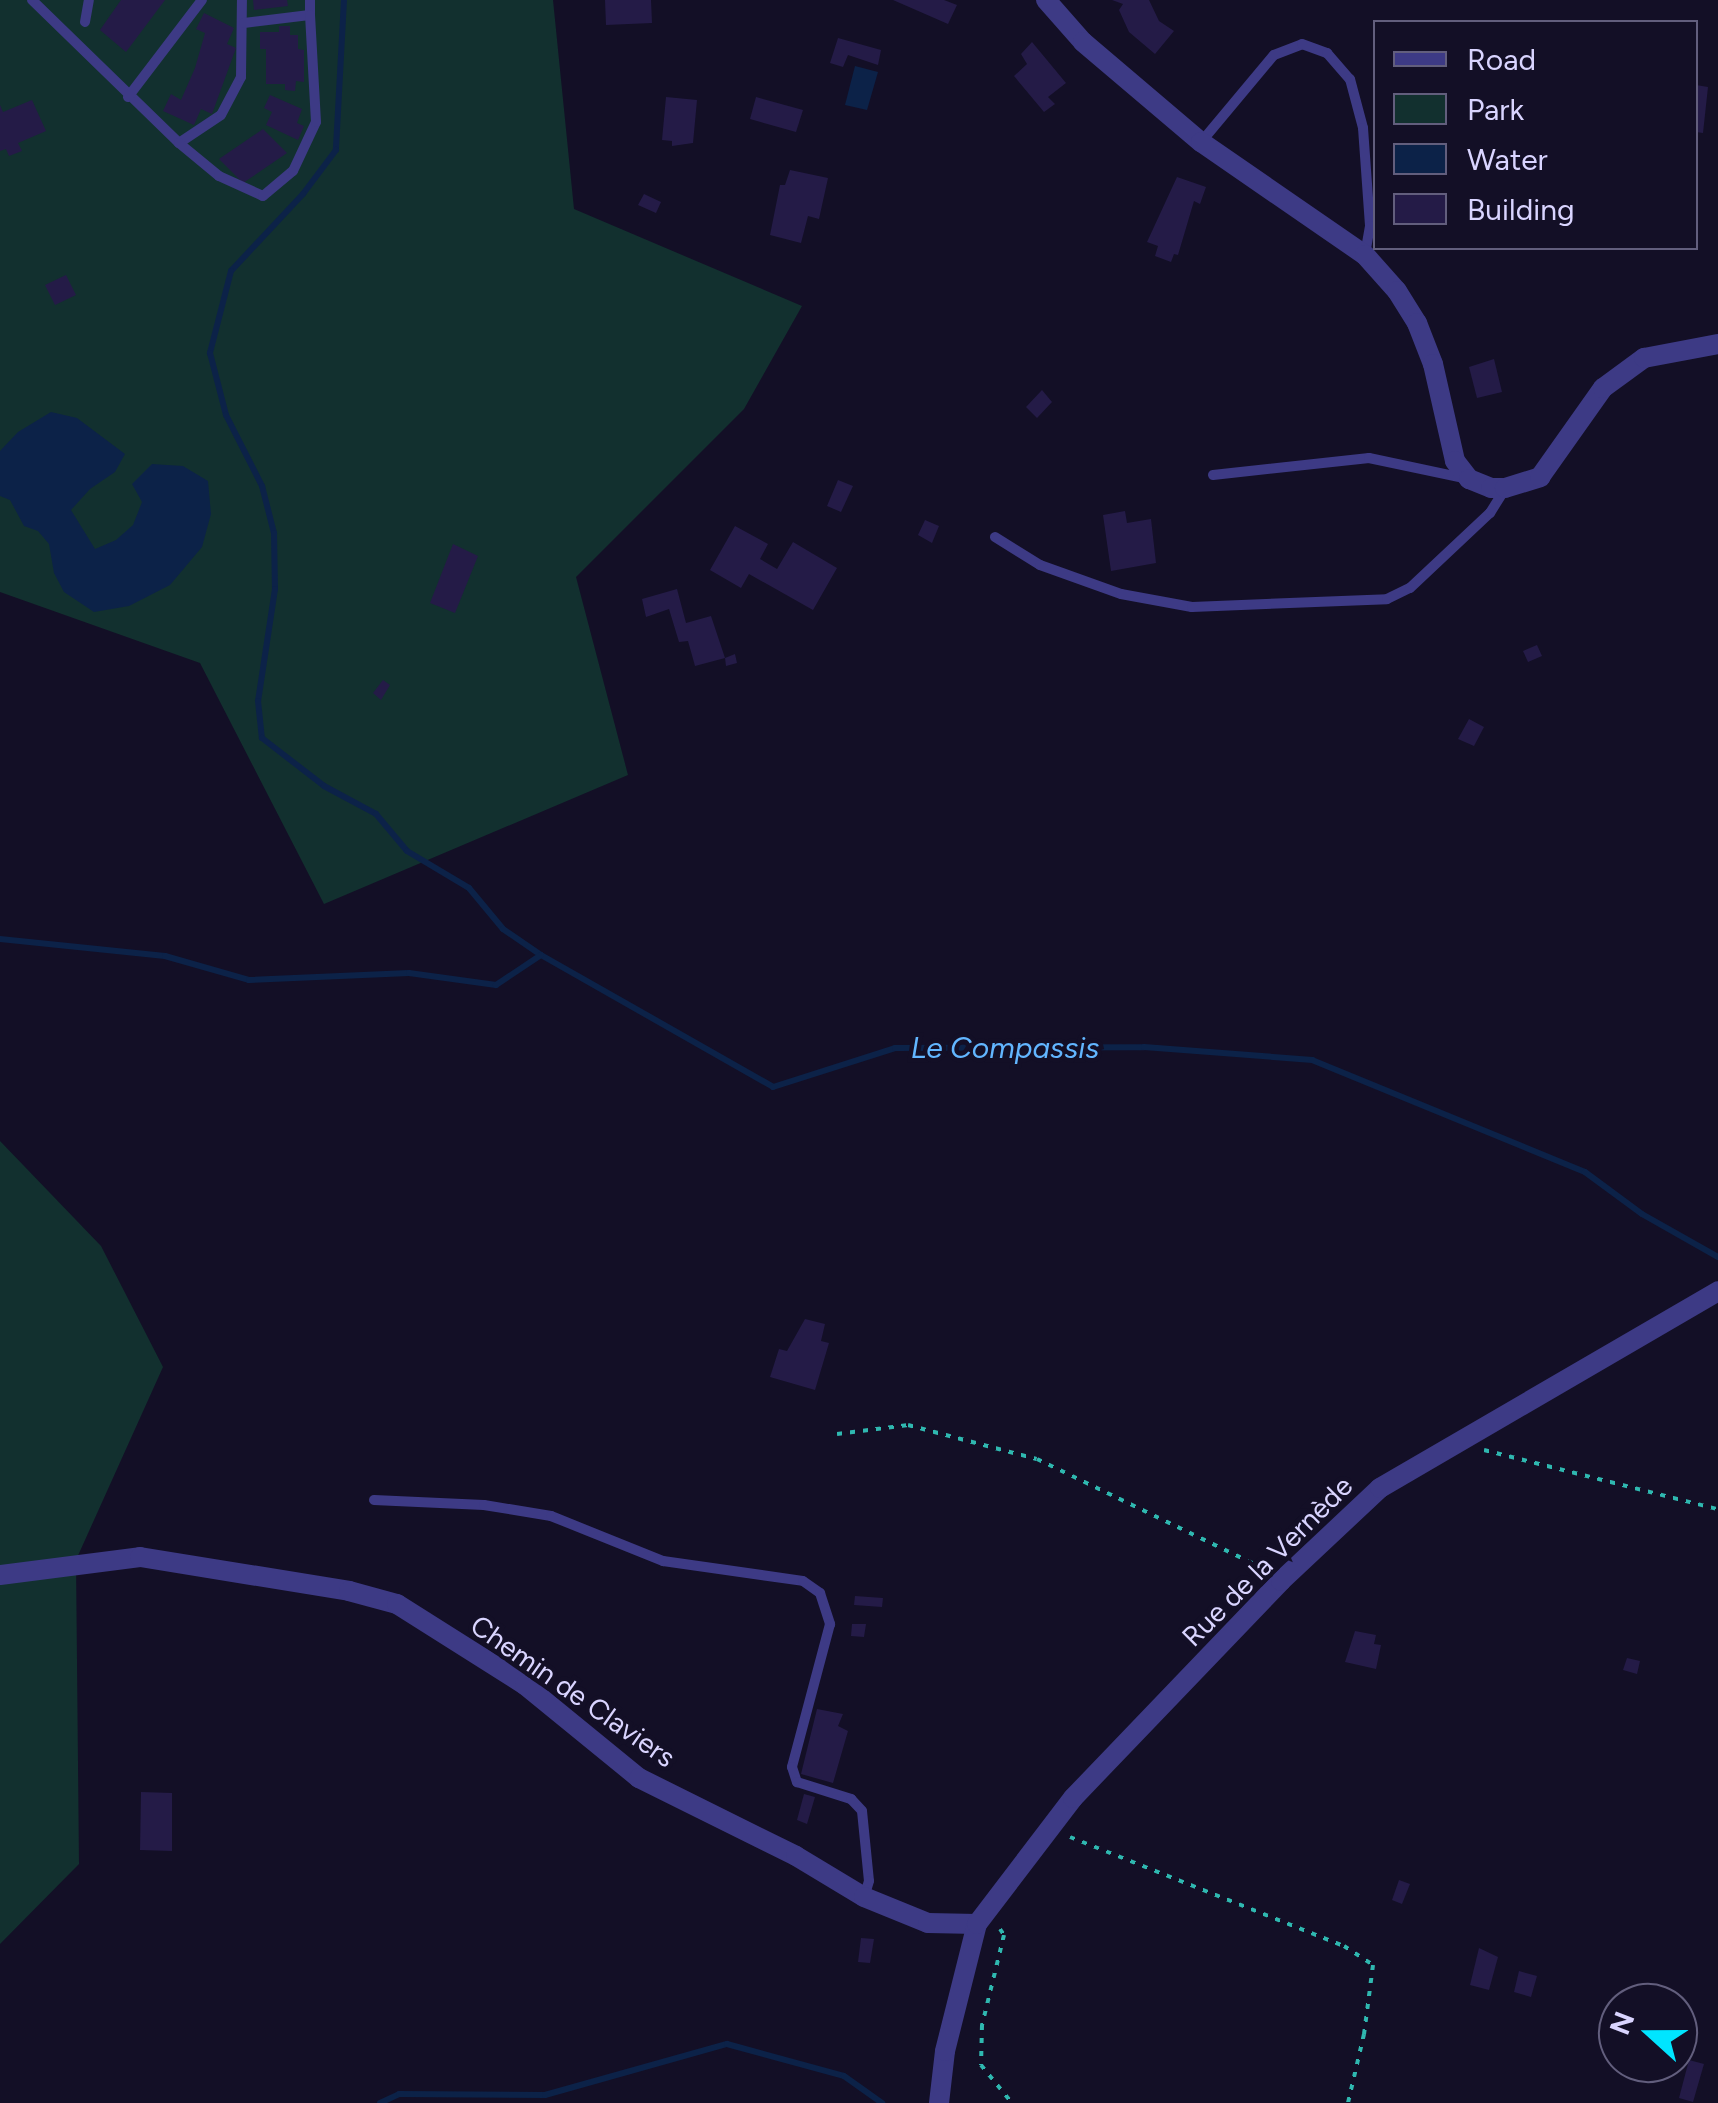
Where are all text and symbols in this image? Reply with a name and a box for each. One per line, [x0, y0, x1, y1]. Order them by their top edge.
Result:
legend [1373, 20, 1698, 250]
text: Road [1467, 41, 1536, 78]
text: Park [1467, 91, 1524, 128]
text: Water [1467, 141, 1548, 178]
text: Building [1467, 191, 1575, 228]
water label: Le Compassis [911, 1030, 1099, 1066]
street label: Rue de la Vernède [1175, 1469, 1359, 1653]
street label: Chemin de Claviers [464, 1608, 682, 1774]
north arrow [1598, 1983, 1698, 2083]
text: N [1602, 2007, 1642, 2039]

